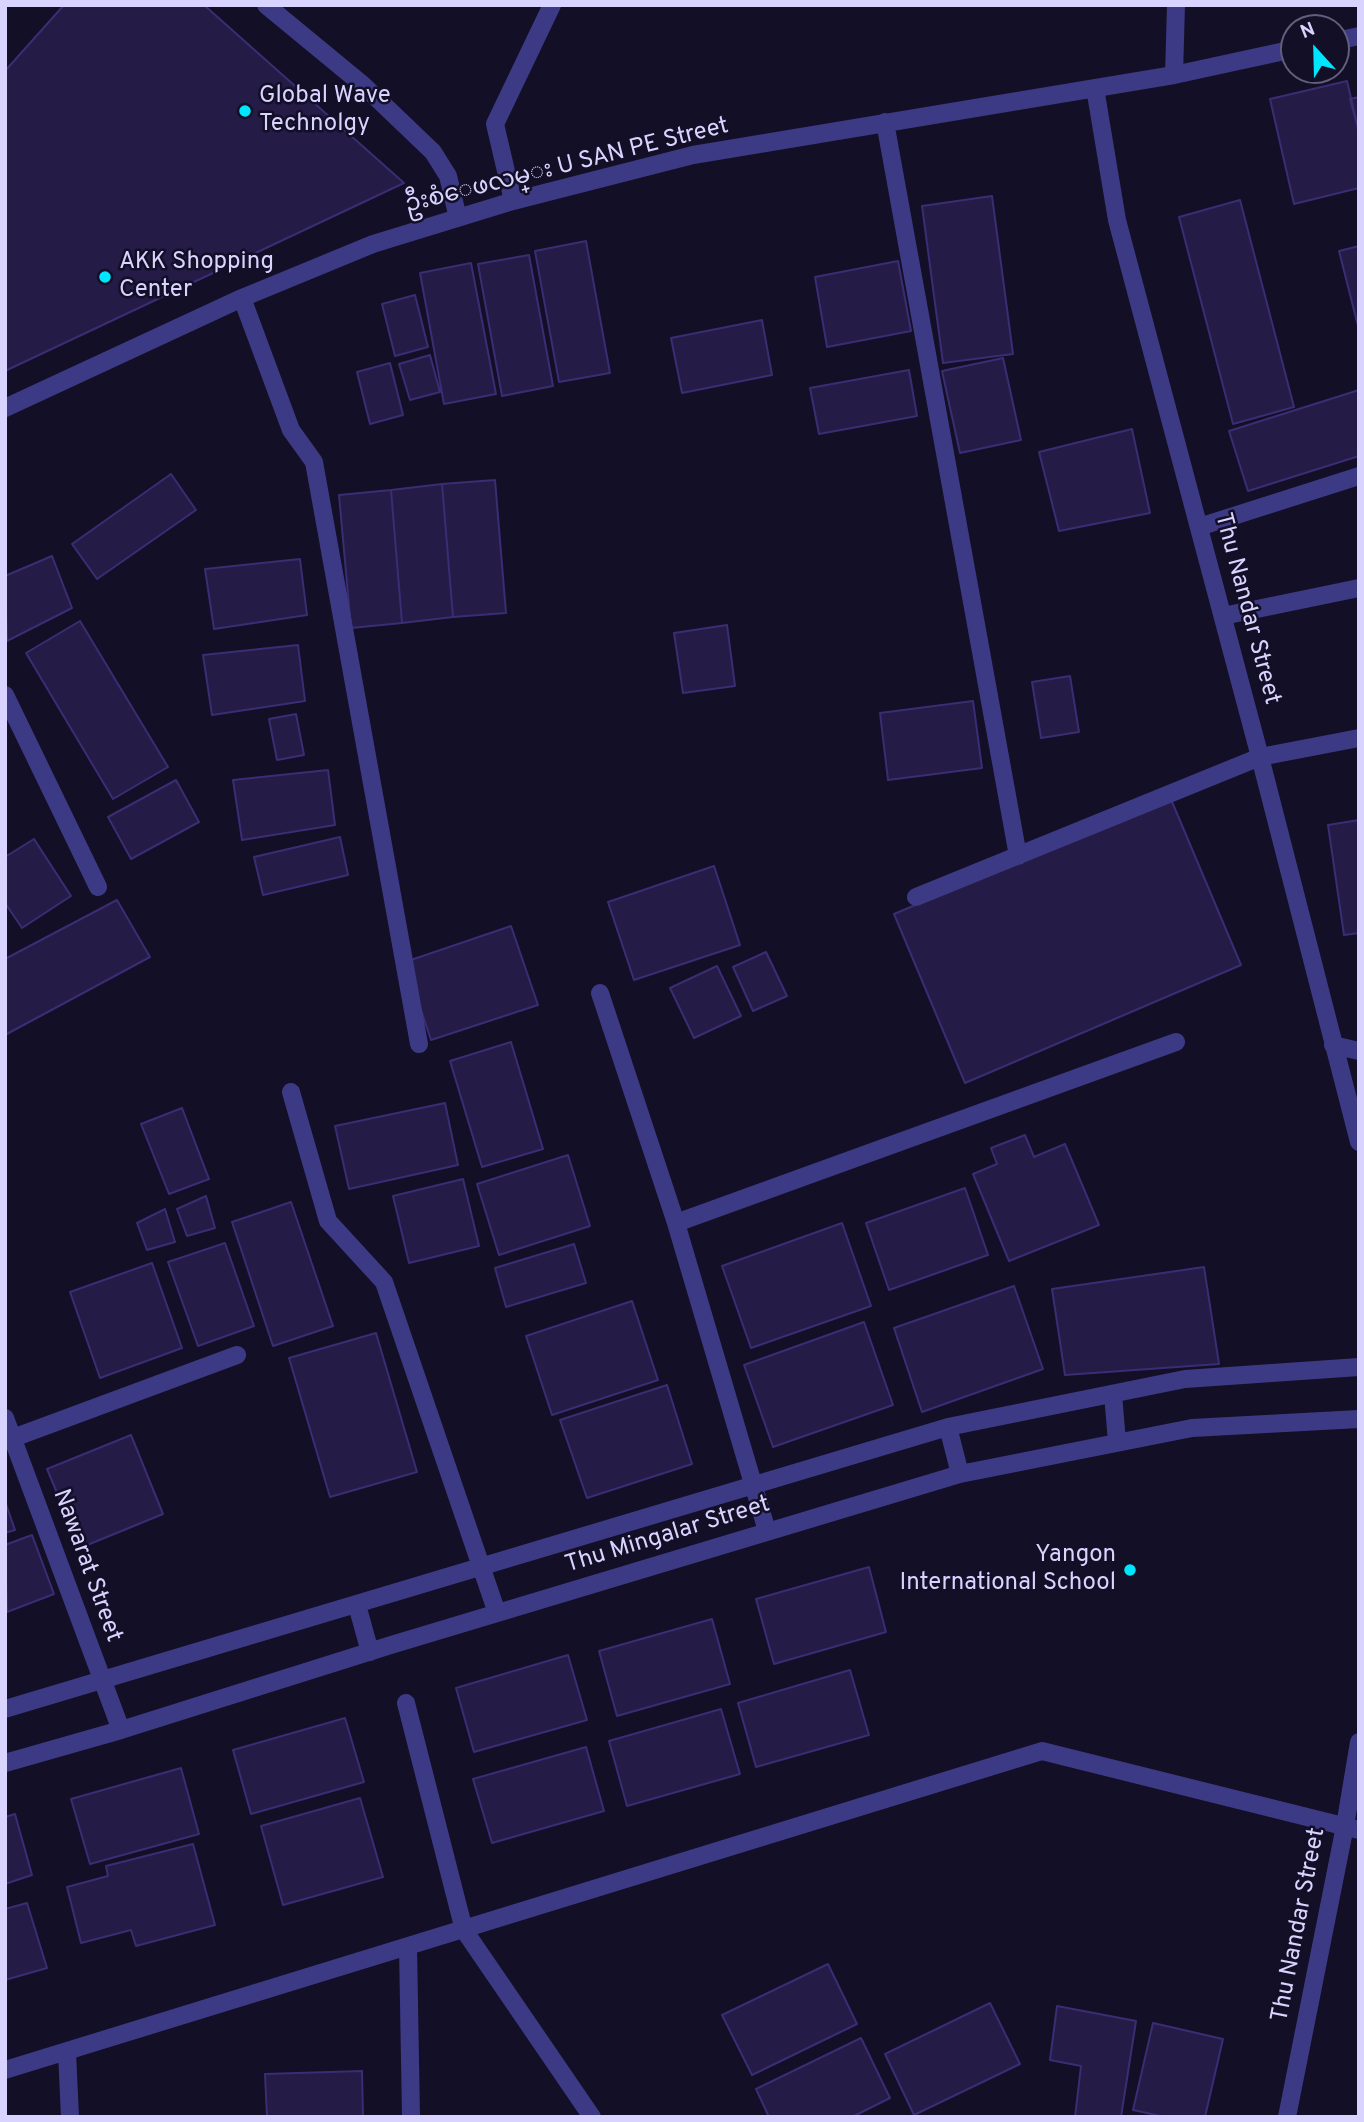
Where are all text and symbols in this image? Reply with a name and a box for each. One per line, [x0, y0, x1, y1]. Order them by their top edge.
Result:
north arrow [1280, 14, 1350, 84]
text: N [1297, 18, 1319, 45]
place label: Global Wave Technolgy [259, 83, 391, 139]
marker: Global Wave Technolgy [237, 103, 253, 119]
street label: ဦးစံေဖလမ္း U SAN PE Street [402, 113, 732, 221]
place label: AKK Shopping Center [119, 249, 274, 305]
marker: AKK Shopping Center [97, 269, 113, 285]
street label: Thu Nandar Street [1207, 510, 1285, 708]
street label: Nawarat Street [45, 1486, 127, 1646]
street label: Thu Mingalar Street [562, 1491, 774, 1581]
place label: Yangon International School [900, 1542, 1116, 1598]
marker: Yangon International School [1122, 1562, 1138, 1578]
street label: Thu Nandar Street [1267, 1825, 1333, 2025]

